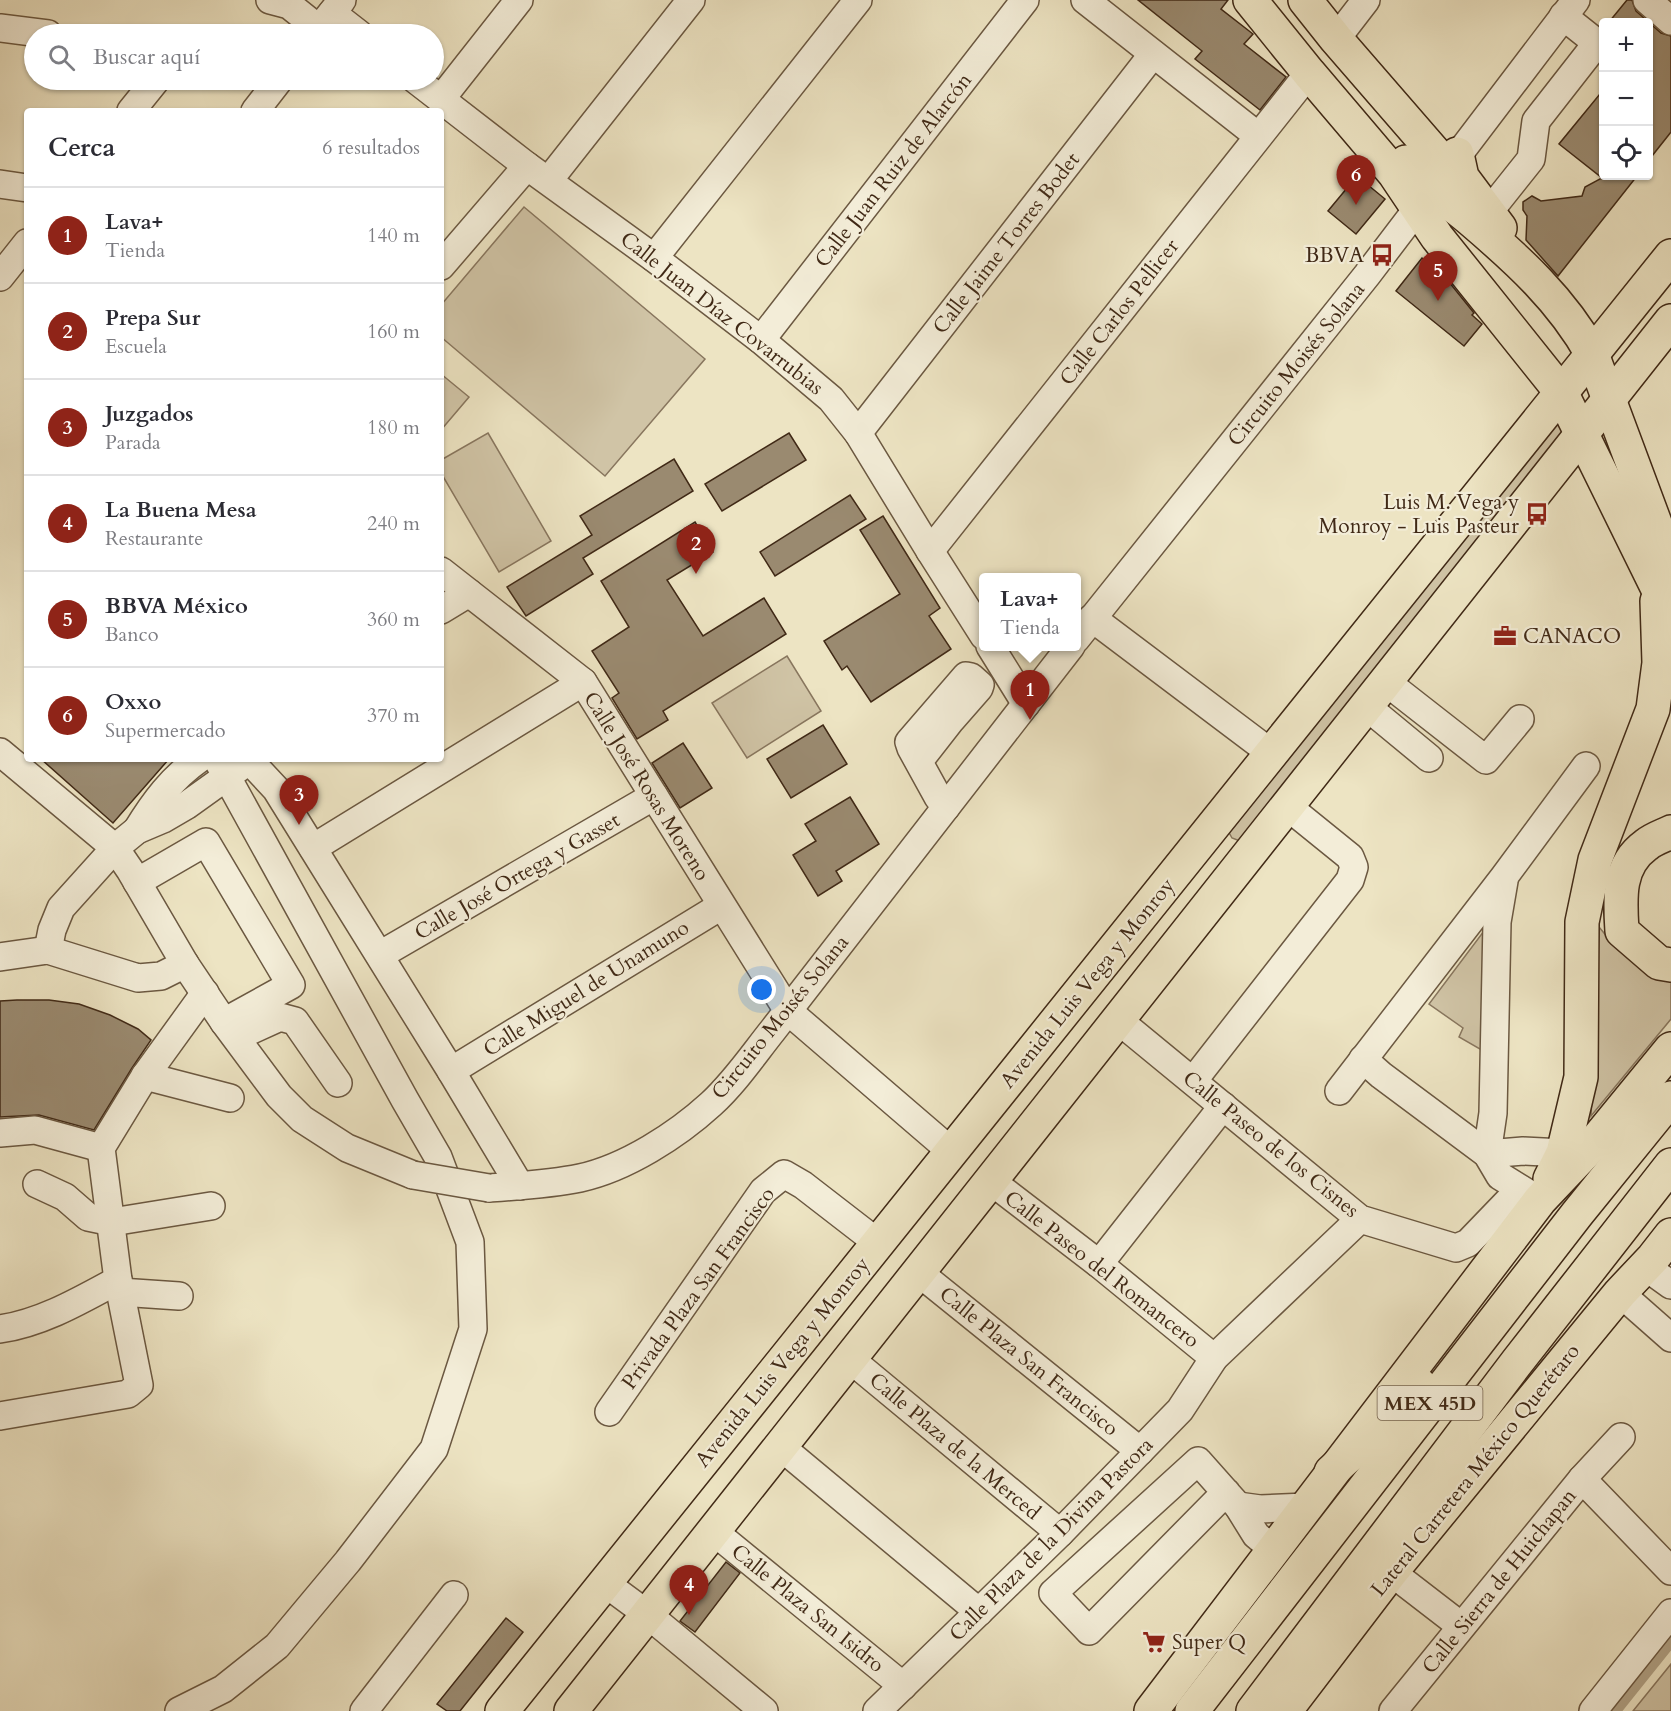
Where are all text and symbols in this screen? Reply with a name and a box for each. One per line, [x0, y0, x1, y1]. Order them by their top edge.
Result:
map controls [1599, 18, 1653, 180]
button: + [1599, 18, 1653, 72]
search box [24, 24, 444, 90]
icon: search [45, 41, 78, 74]
text: Buscar aquí [93, 42, 200, 72]
street label: Calle Juan Ruiz de Alarcón [808, 67, 979, 274]
button: − [1599, 72, 1653, 126]
button: locate [1599, 126, 1653, 180]
text: Cerca [48, 130, 115, 165]
text: 6 resultados [322, 134, 420, 161]
street label: Calle Jaime Torres Bodet [926, 146, 1087, 340]
pin: 6 [1336, 156, 1376, 205]
text: Lava+ [105, 207, 163, 237]
text: 1 [62, 222, 73, 249]
text: 140 m [367, 222, 420, 249]
street label: Calle Juan Díaz Covarrubias [614, 225, 829, 402]
street label: Calle Carlos Pellicer [1053, 233, 1186, 392]
text: Tienda [105, 237, 165, 264]
place label: BBVA [1305, 241, 1364, 270]
bus stop icon: BBVA [1369, 242, 1395, 268]
pin: 5 [1418, 252, 1458, 301]
street label: Circuito Moisés Solana [1221, 276, 1372, 453]
text: Prepa Sur [105, 303, 200, 333]
text: 2 [62, 318, 73, 345]
text: 160 m [367, 318, 420, 345]
text: Escuela [105, 333, 167, 360]
text: Juzgados [105, 399, 193, 429]
text: 3 [62, 414, 73, 441]
text: 180 m [367, 414, 420, 441]
text: Parada [105, 429, 161, 456]
place label: Luis M. Vega y Monroy - Luis Pasteur [1319, 488, 1519, 541]
text: La Buena Mesa [105, 495, 257, 525]
bus stop icon: Luis M. Vega y Monroy - Luis Pasteur [1524, 501, 1550, 527]
text: 4 [62, 510, 73, 537]
text: 240 m [367, 510, 420, 537]
pin: 2 [676, 524, 716, 574]
text: Restaurante [105, 525, 203, 552]
popup [979, 573, 1081, 651]
text: Lava+ [1000, 584, 1058, 614]
text: BBVA México [105, 591, 248, 621]
text: 5 [62, 606, 73, 633]
text: 360 m [367, 606, 420, 633]
text: Tienda [1000, 614, 1060, 641]
text: Banco [105, 621, 159, 648]
place label: CANACO [1523, 622, 1621, 651]
office icon: CANACO [1492, 623, 1518, 649]
pin: 1 [1010, 670, 1050, 720]
street label: Calle José Rosas Moreno [577, 686, 717, 886]
text: Oxxo [105, 687, 161, 717]
text: 6 [62, 702, 73, 729]
text: 370 m [367, 702, 420, 729]
text: Supermercado [105, 717, 226, 744]
pin: 3 [280, 776, 318, 825]
street label: Calle José Ortega y Gasset [409, 806, 626, 947]
street label: Avenida Luis Vega y Monroy [993, 872, 1181, 1095]
street label: Calle Miguel de Unamuno [478, 913, 695, 1064]
street label: Circuito Moisés Solana [705, 929, 856, 1106]
your location [747, 975, 776, 1004]
street label: Calle Paseo de los Cisnes [1176, 1064, 1365, 1225]
street label: Privada Plaza San Francisco [615, 1181, 782, 1395]
street label: Calle Paseo del Romancero [998, 1184, 1205, 1355]
street label: Avenida Luis Vega y Monroy [688, 1251, 876, 1474]
street label: Calle Plaza San Francisco [933, 1280, 1125, 1443]
street label: Lateral Carretera México Querétaro [1364, 1338, 1587, 1603]
street label: Calle Plaza de la Merced [863, 1366, 1047, 1527]
road number: MEX 45D [1378, 1386, 1482, 1420]
street label: Calle Plaza de la Divina Pastora [943, 1431, 1160, 1648]
street label: Calle Sierra de Huichapan [1416, 1483, 1583, 1680]
street label: Calle Plaza San Isidro [725, 1538, 890, 1679]
pin: 4 [670, 1566, 708, 1615]
place label: Super Q [1172, 1628, 1246, 1657]
supermarket icon: Super Q [1141, 1629, 1167, 1655]

